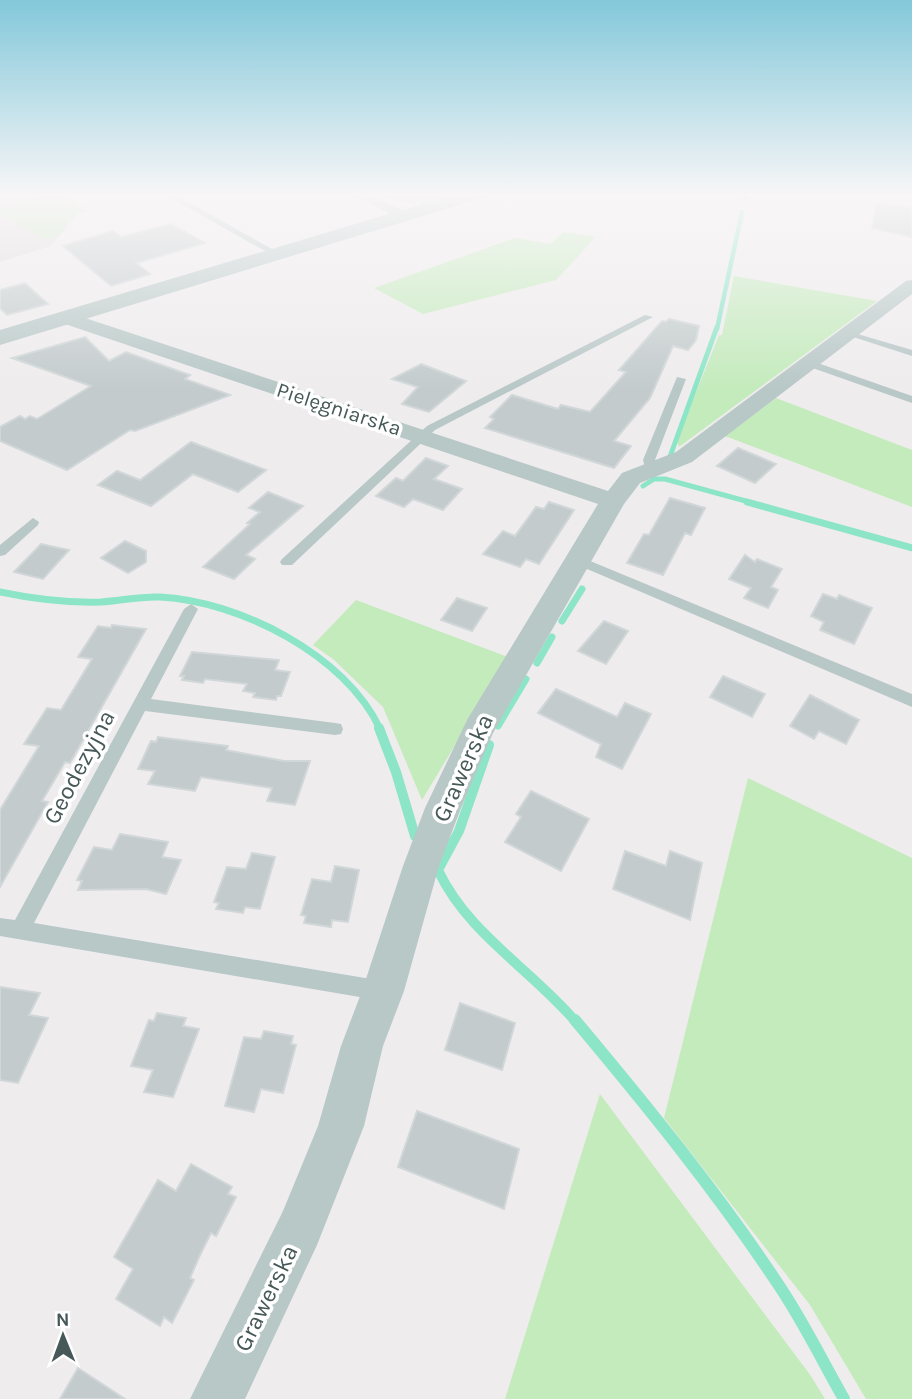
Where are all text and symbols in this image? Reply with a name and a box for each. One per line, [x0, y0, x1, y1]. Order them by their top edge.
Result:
street label: Pielęgniarska [274, 378, 404, 440]
street label: Geodezyjna [37, 705, 121, 829]
street label: Grawerska [427, 710, 499, 826]
street label: Grawerska [228, 1240, 304, 1356]
north arrow [28, 1301, 98, 1371]
text: N [56, 1309, 70, 1331]

